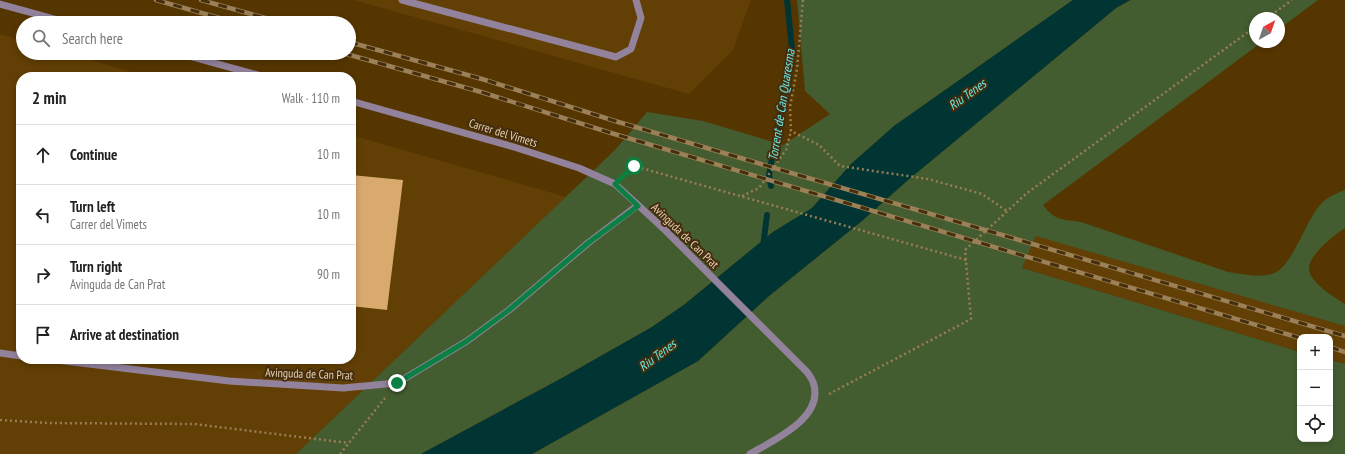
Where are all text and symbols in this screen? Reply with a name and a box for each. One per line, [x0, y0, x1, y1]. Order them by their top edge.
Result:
north arrow [1249, 12, 1285, 48]
search box [16, 16, 356, 60]
icon: search [30, 27, 52, 49]
text: Search here [62, 29, 123, 48]
water label: Torrent de Can Quaresma [764, 47, 799, 162]
water label: Riu Tenes [945, 74, 991, 114]
text: 2 min [32, 87, 66, 109]
text: Walk · 110 m [282, 90, 340, 107]
street label: Carrer del Vimets [467, 115, 539, 150]
icon: ahead [32, 144, 54, 166]
text: Continue [70, 145, 117, 164]
text: 10 m [317, 146, 340, 163]
route start [625, 157, 643, 175]
text: Turn left [70, 197, 115, 216]
street label: Avinguda de Can Prat [649, 200, 723, 272]
icon: left [32, 204, 54, 226]
text: 10 m [317, 206, 340, 223]
text: Carrer del Vimets [70, 216, 147, 233]
text: Turn right [70, 257, 122, 276]
icon: right [32, 264, 54, 286]
text: 90 m [317, 266, 340, 283]
text: Avinguda de Can Prat [70, 276, 165, 293]
icon: arrive [32, 324, 54, 346]
text: Arrive at destination [70, 325, 179, 344]
map controls [1297, 334, 1333, 442]
button: + [1297, 334, 1333, 370]
water label: Riu Tenes [635, 335, 681, 375]
street label: Avinguda de Can Prat [265, 364, 354, 383]
button: − [1297, 370, 1333, 406]
route end [388, 374, 406, 392]
button: locate [1297, 406, 1333, 442]

